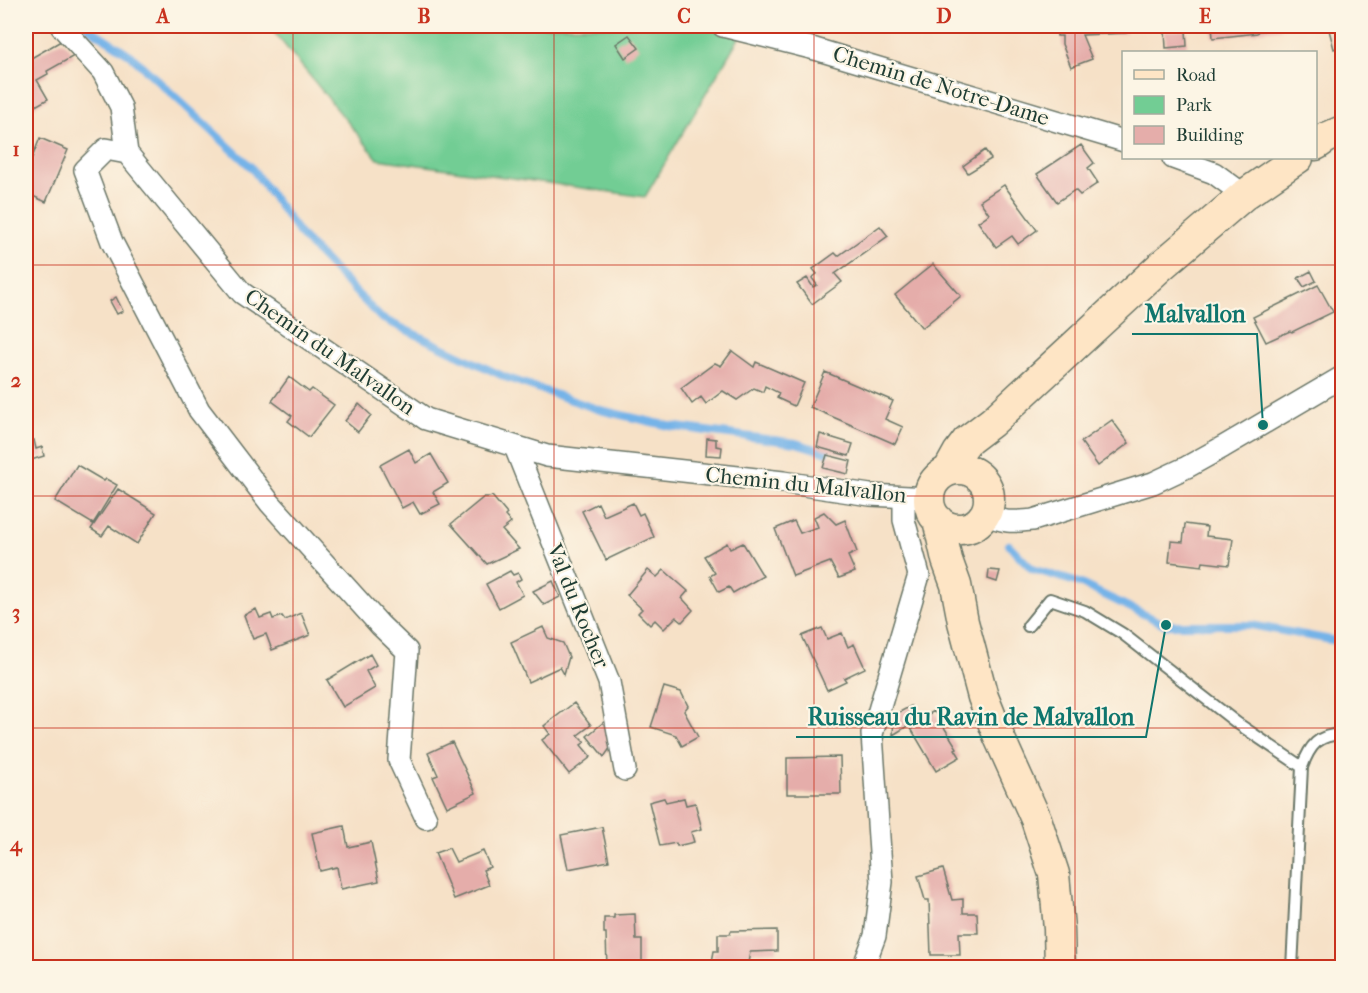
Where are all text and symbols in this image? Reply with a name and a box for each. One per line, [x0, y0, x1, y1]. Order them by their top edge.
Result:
text: A [155, 5, 171, 28]
text: B [417, 5, 431, 28]
text: C [677, 5, 691, 28]
text: D [936, 5, 952, 28]
text: E [1199, 5, 1211, 28]
street label: Chemin de Notre-Dame [830, 41, 1052, 131]
legend [1122, 51, 1317, 159]
text: Road [1176, 65, 1216, 86]
text: Park [1176, 95, 1213, 116]
text: Building [1176, 125, 1244, 146]
text: 1 [12, 138, 20, 161]
street label: Chemin du Malvallon [240, 283, 420, 421]
callout: Malvallon [1132, 292, 1257, 334]
text: Malvallon [1144, 300, 1247, 328]
text: 2 [11, 369, 21, 392]
street label: Chemin du Malvallon [704, 462, 908, 509]
street label: Val du Rocher [541, 539, 615, 673]
text: 3 [12, 601, 20, 624]
callout: Ruisseau du Ravin de Malvallon [796, 695, 1146, 737]
text: Ruisseau du Ravin de Malvallon [808, 703, 1135, 731]
text: 4 [9, 833, 23, 857]

